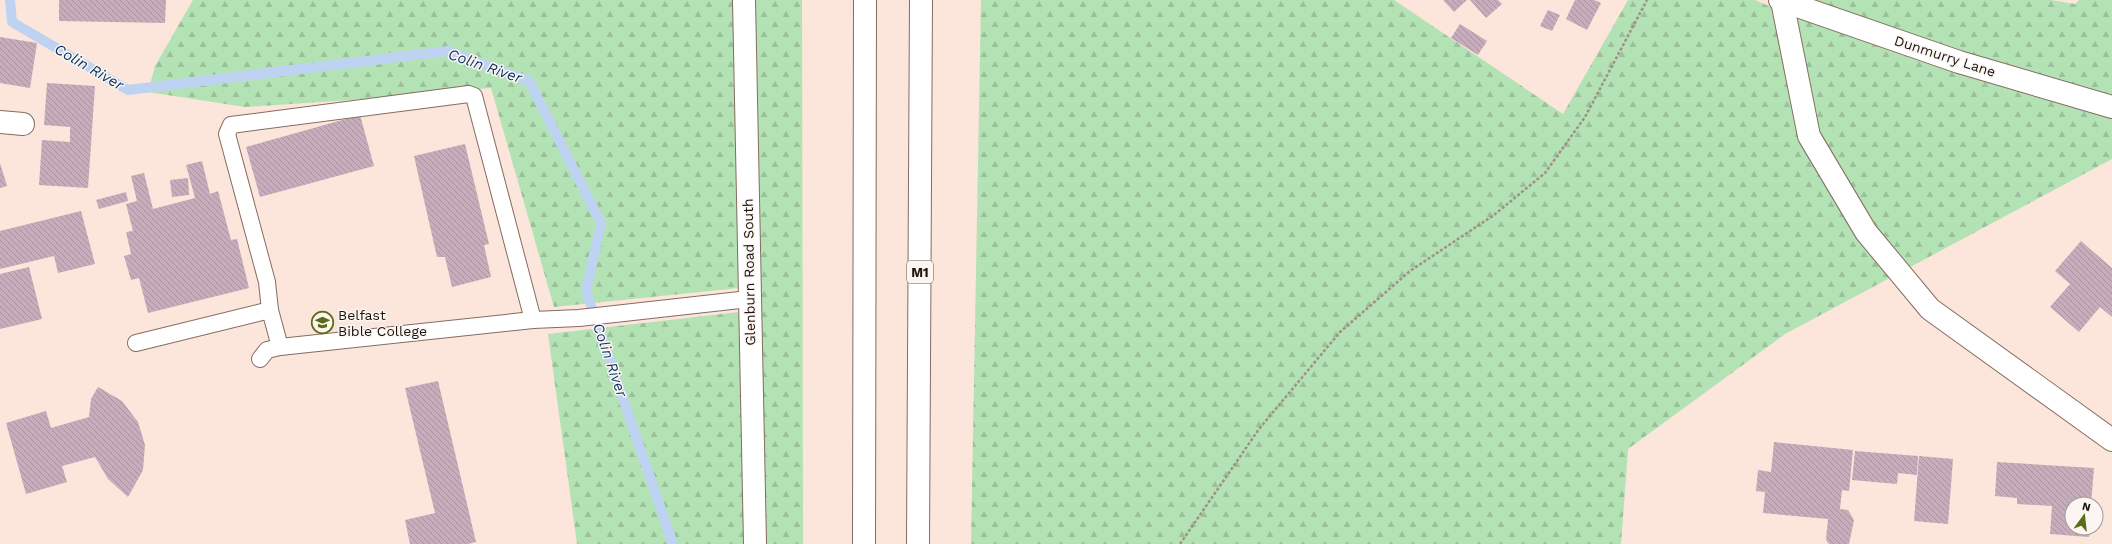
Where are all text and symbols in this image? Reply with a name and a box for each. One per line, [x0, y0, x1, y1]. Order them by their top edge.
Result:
street label: Dunmurry Lane [1892, 32, 1998, 80]
water label: Colin River [51, 40, 128, 95]
water label: Colin River [446, 45, 525, 87]
street label: Glenburn Road South [740, 198, 758, 346]
road number: M1 [907, 261, 933, 283]
place label: Belfast Bible College [338, 307, 427, 339]
school or university icon: Belfast Bible College [309, 310, 335, 336]
water label: Colin River [589, 321, 631, 400]
north arrow [2064, 496, 2104, 536]
text: N [2081, 499, 2092, 514]

